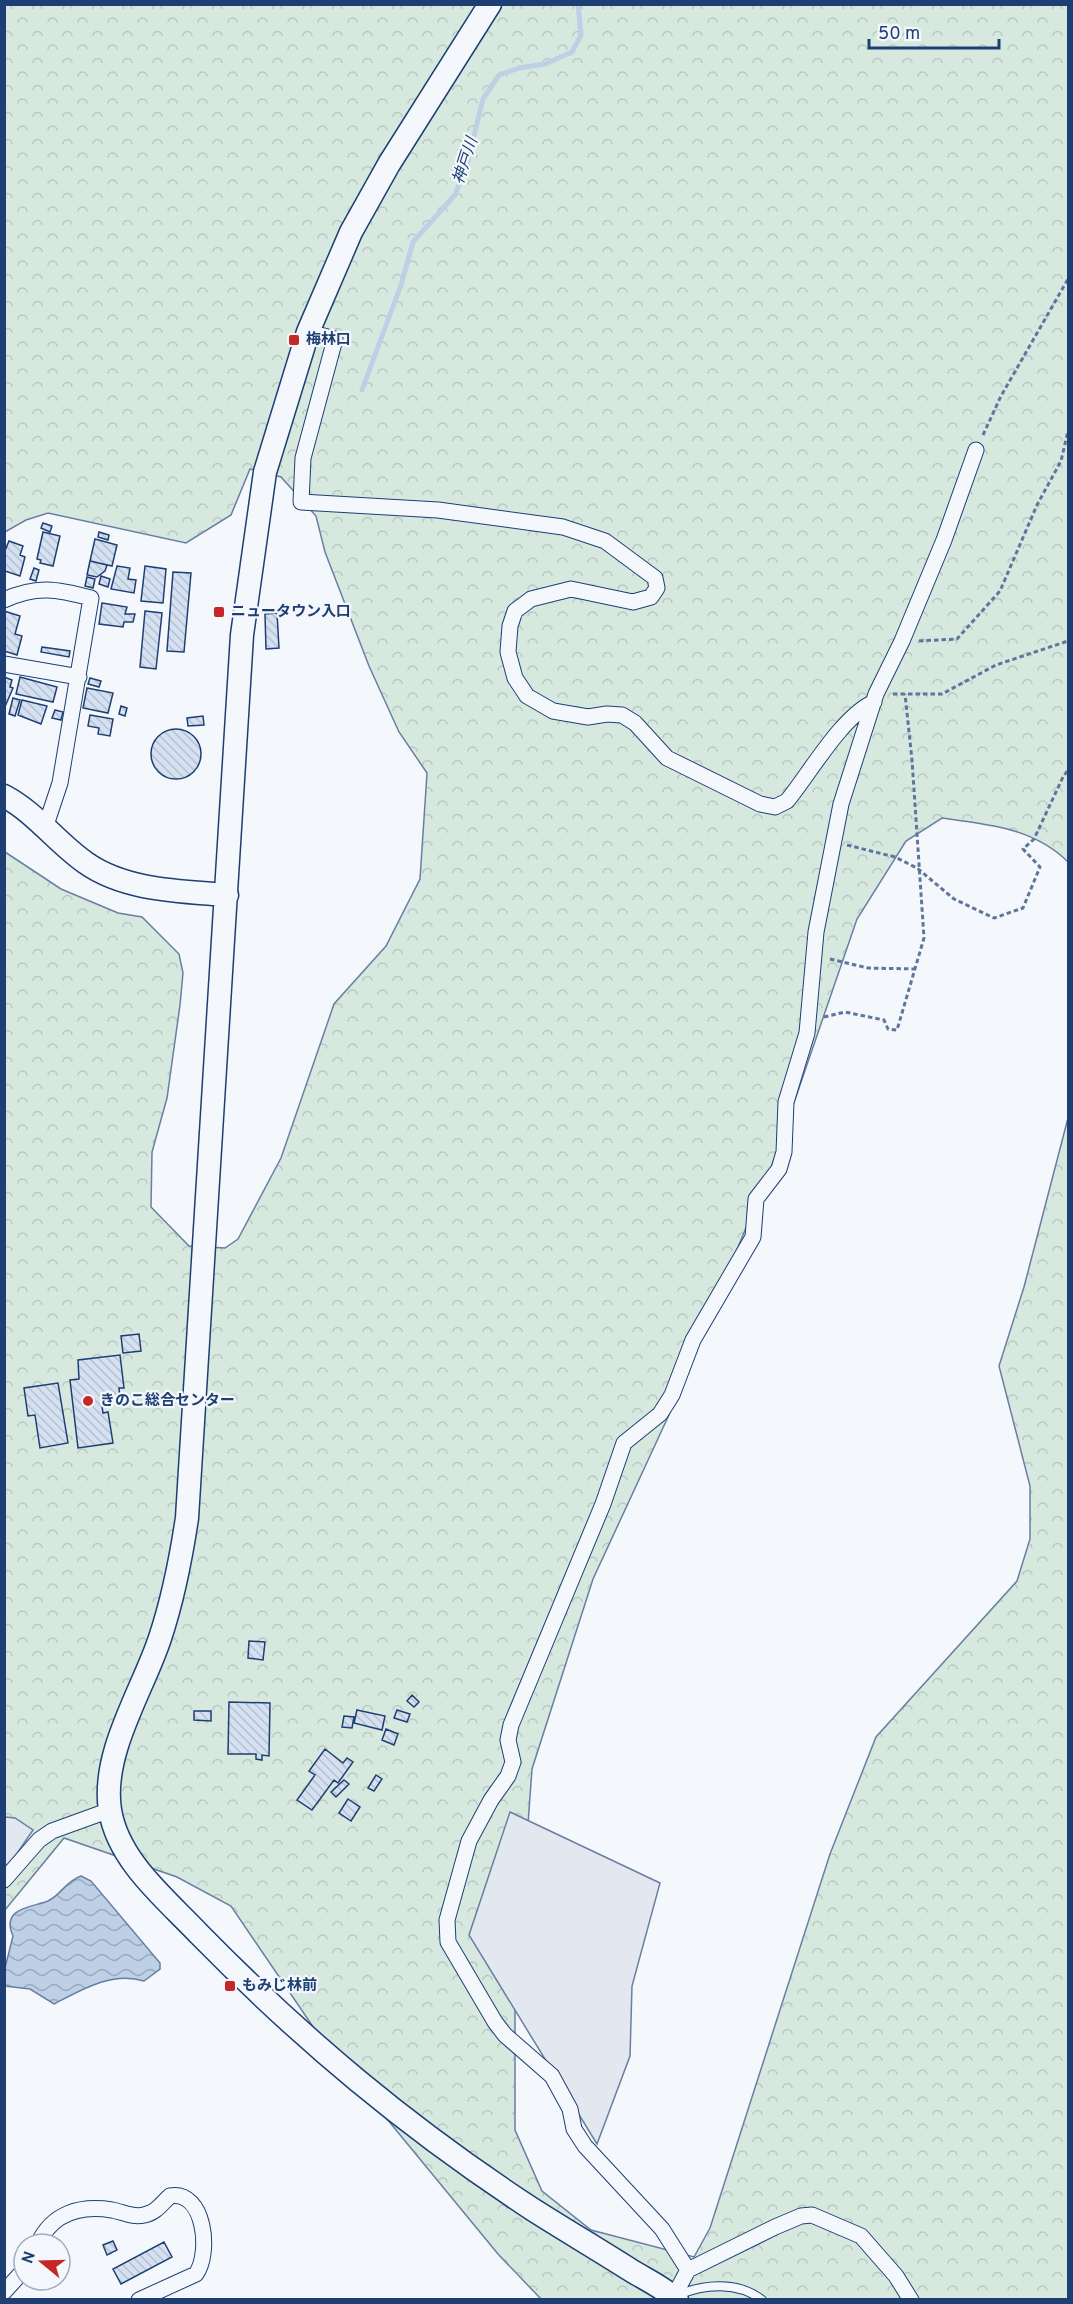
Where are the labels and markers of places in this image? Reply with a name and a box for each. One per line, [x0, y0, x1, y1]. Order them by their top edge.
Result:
place label: 梅林口 [306, 330, 351, 350]
marker: 梅林口 [287, 333, 301, 347]
place label: ニュータウン入口 [231, 603, 351, 622]
marker: ニュータウン入口 [212, 605, 226, 619]
place label: きのこ総合センター [100, 1391, 235, 1411]
marker: きのこ総合センター [81, 1394, 95, 1408]
place label: もみじ林前 [242, 1976, 317, 1996]
marker: もみじ林前 [223, 1979, 237, 1993]

